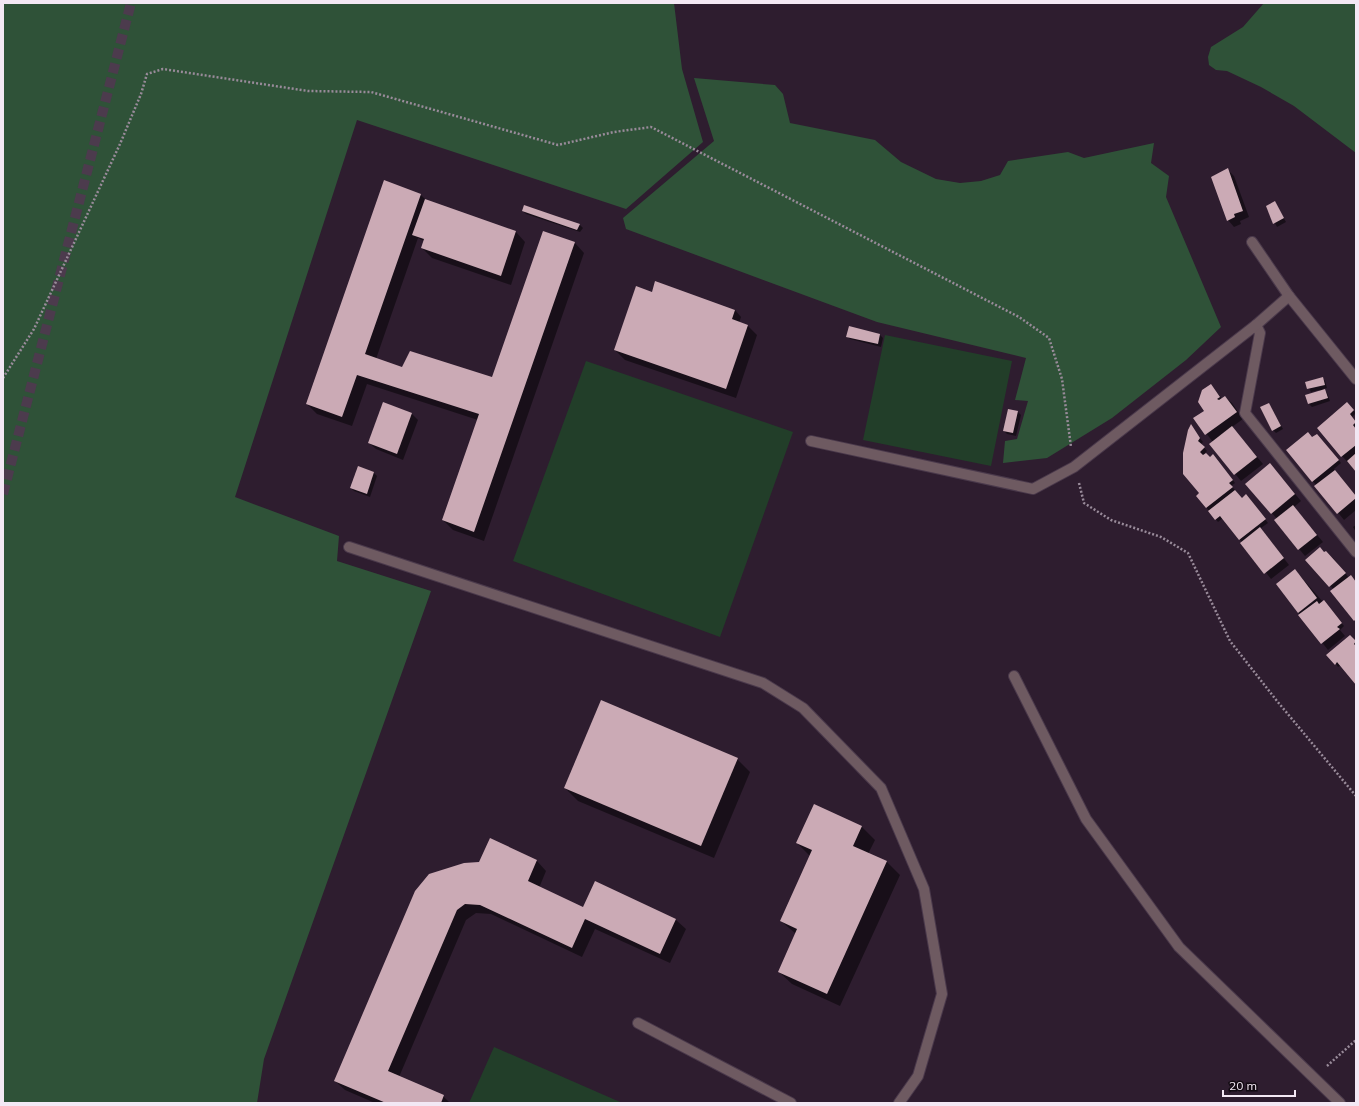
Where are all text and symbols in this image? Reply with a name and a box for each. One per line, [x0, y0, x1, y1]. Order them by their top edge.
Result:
scale bar [1223, 1072, 1295, 1098]
text: 20 m [1229, 1078, 1257, 1093]

